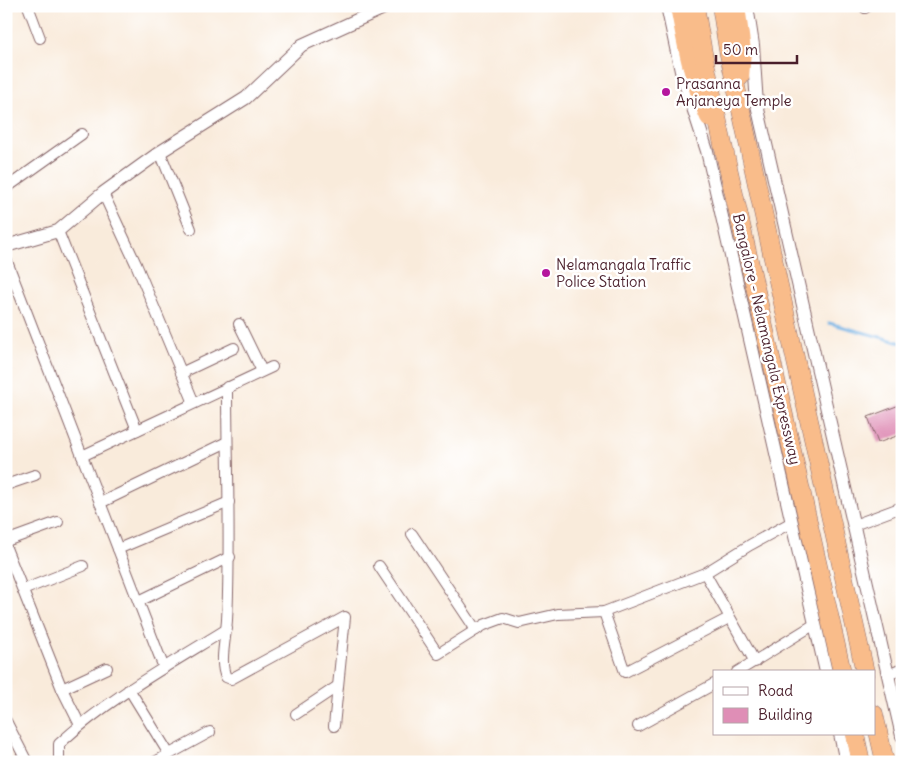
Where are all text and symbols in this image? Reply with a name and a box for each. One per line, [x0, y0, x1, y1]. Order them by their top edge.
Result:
scale bar [716, 32, 797, 64]
text: 50 m [723, 40, 758, 59]
place label: Prasanna Anjaneya Temple [676, 74, 792, 110]
marker: Prasanna Anjaneya Temple [660, 86, 672, 98]
street label: Bangalore - Nelamangala Expressway [729, 212, 805, 466]
place label: Nelamangala Traffic Police Station [556, 255, 692, 291]
marker: Nelamangala Traffic Police Station [540, 267, 552, 279]
legend [713, 670, 876, 736]
text: Road [758, 681, 793, 700]
text: Building [758, 705, 813, 724]

